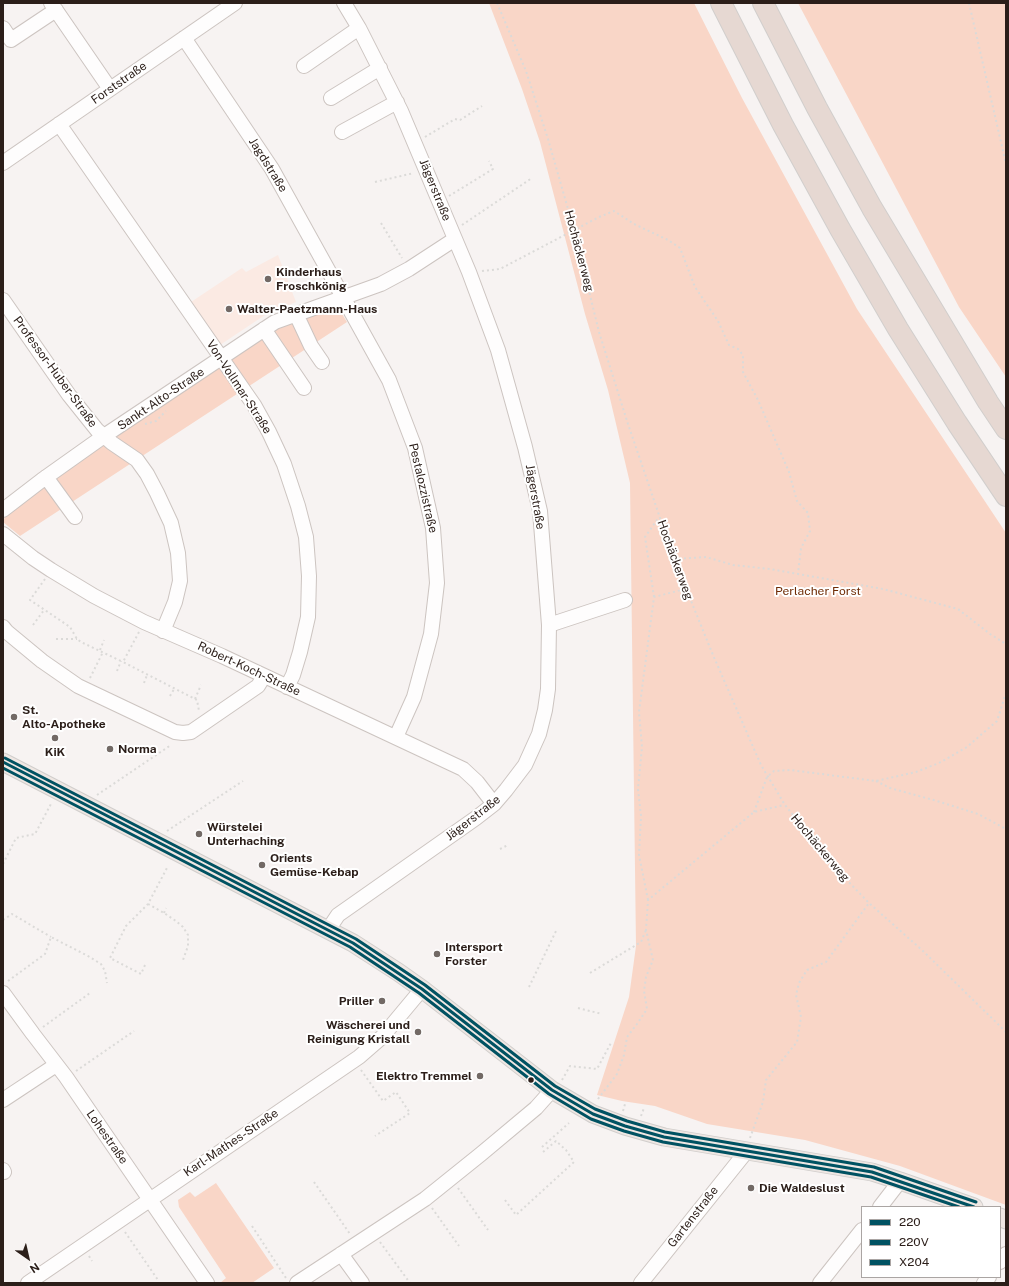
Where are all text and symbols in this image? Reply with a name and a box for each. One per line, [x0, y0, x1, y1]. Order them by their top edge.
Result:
street label: Forststraße [88, 59, 150, 107]
street label: Jagdstraße [246, 135, 290, 195]
street label: Jägerstraße [416, 157, 454, 223]
street label: Hochäckerweg [561, 209, 597, 293]
place label: Kinderhaus Froschkönig [276, 265, 346, 293]
marker: Kinderhaus Froschkönig [263, 274, 273, 284]
place label: Walter-Paetzmann-Haus [237, 302, 377, 316]
marker: Walter-Paetzmann-Haus [224, 304, 234, 314]
street label: Professor-Huber-Straße [10, 314, 100, 430]
street label: Von-Vollmar-Straße [203, 337, 275, 437]
street label: Sankt-Alto-Straße [115, 365, 207, 433]
street label: Pestalozzistraße [406, 442, 440, 534]
street label: Jägerstraße [522, 463, 548, 531]
street label: Hochäckerweg [654, 518, 696, 602]
park label: Perlacher Forst [775, 584, 861, 598]
street label: Robert-Koch-Straße [195, 639, 303, 699]
place label: St. Alto-Apotheke [22, 703, 106, 731]
marker: St. Alto-Apotheke [9, 712, 19, 722]
marker: KiK [50, 733, 60, 743]
place label: Norma [118, 742, 157, 756]
marker: Norma [105, 744, 115, 754]
place label: KiK [45, 745, 65, 759]
street label: Jägerstraße [443, 792, 503, 844]
street label: Hochäckerweg [788, 811, 852, 885]
place label: Würstelei Unterhaching [207, 820, 285, 848]
marker: Würstelei Unterhaching [194, 829, 204, 839]
place label: Orients Gemüse-Kebap [270, 851, 358, 879]
marker: Orients Gemüse-Kebap [257, 860, 267, 870]
place label: Intersport Forster [445, 940, 503, 968]
marker: Intersport Forster [432, 949, 442, 959]
place label: Priller [339, 994, 374, 1008]
marker: Priller [377, 996, 387, 1006]
place label: Wäscherei und Reinigung Kristall [307, 1018, 410, 1046]
marker: Wäscherei und Reinigung Kristall [413, 1027, 423, 1037]
place label: Elektro Tremmel [376, 1069, 472, 1083]
marker: Elektro Tremmel [475, 1071, 485, 1081]
unlabelled marker [526, 1075, 536, 1085]
street label: Karl-Mathes-Straße [181, 1106, 281, 1180]
street label: Lohestraße [83, 1107, 131, 1167]
place label: Die Waldeslust [759, 1181, 845, 1195]
marker: Die Waldeslust [746, 1183, 756, 1193]
street label: Gartenstraße [665, 1184, 721, 1250]
legend [861, 1206, 1001, 1278]
text: 220 [899, 1215, 921, 1229]
text: 220V [899, 1235, 929, 1249]
north arrow [8, 1238, 48, 1278]
text: X204 [899, 1255, 929, 1269]
text: N [28, 1261, 42, 1275]

